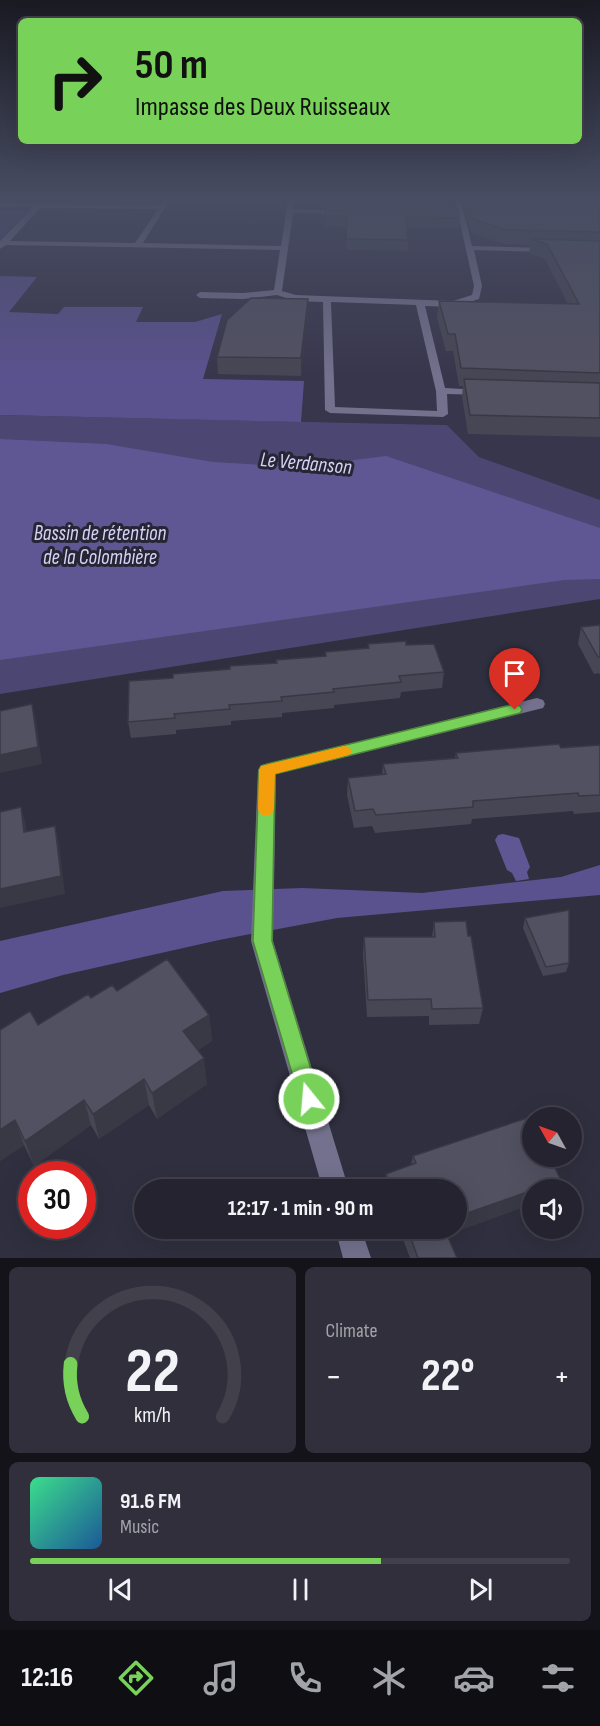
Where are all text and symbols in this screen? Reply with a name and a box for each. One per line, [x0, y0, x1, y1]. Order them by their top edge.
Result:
text: 50 m [135, 40, 208, 91]
icon: right [36, 42, 114, 120]
text: Impasse des Deux Ruisseaux [135, 91, 390, 123]
water label: Le Verdanson [259, 447, 353, 480]
water label: Bassin de rétention de la Colombière [34, 521, 167, 570]
pin [489, 648, 540, 710]
icon: arrive [498, 657, 531, 690]
position arrow [277, 1067, 341, 1131]
north arrow [522, 1107, 582, 1167]
map controls [522, 1107, 582, 1239]
speed limit sign: 30 [18, 1161, 96, 1239]
button: sound [522, 1179, 582, 1239]
text: 12:17 · 1 min · 90 m [228, 1195, 373, 1222]
text: Climate [326, 1319, 378, 1343]
text: 22 [125, 1335, 180, 1410]
text: 22° [421, 1349, 475, 1404]
text: − [326, 1357, 342, 1397]
text: + [554, 1357, 570, 1397]
text: km/h [134, 1403, 171, 1428]
text: 91.6 FM [120, 1488, 181, 1515]
text: Music [120, 1515, 159, 1539]
icon: previous [104, 1573, 137, 1606]
icon: pause [284, 1573, 317, 1606]
icon: next [464, 1573, 497, 1606]
icon: directions [115, 1657, 157, 1699]
icon: music [200, 1657, 242, 1699]
icon: phone [284, 1657, 326, 1699]
icon: climate [368, 1657, 410, 1699]
icon: car [453, 1657, 495, 1699]
icon: filters [537, 1657, 579, 1699]
text: 12:16 [21, 1662, 73, 1694]

